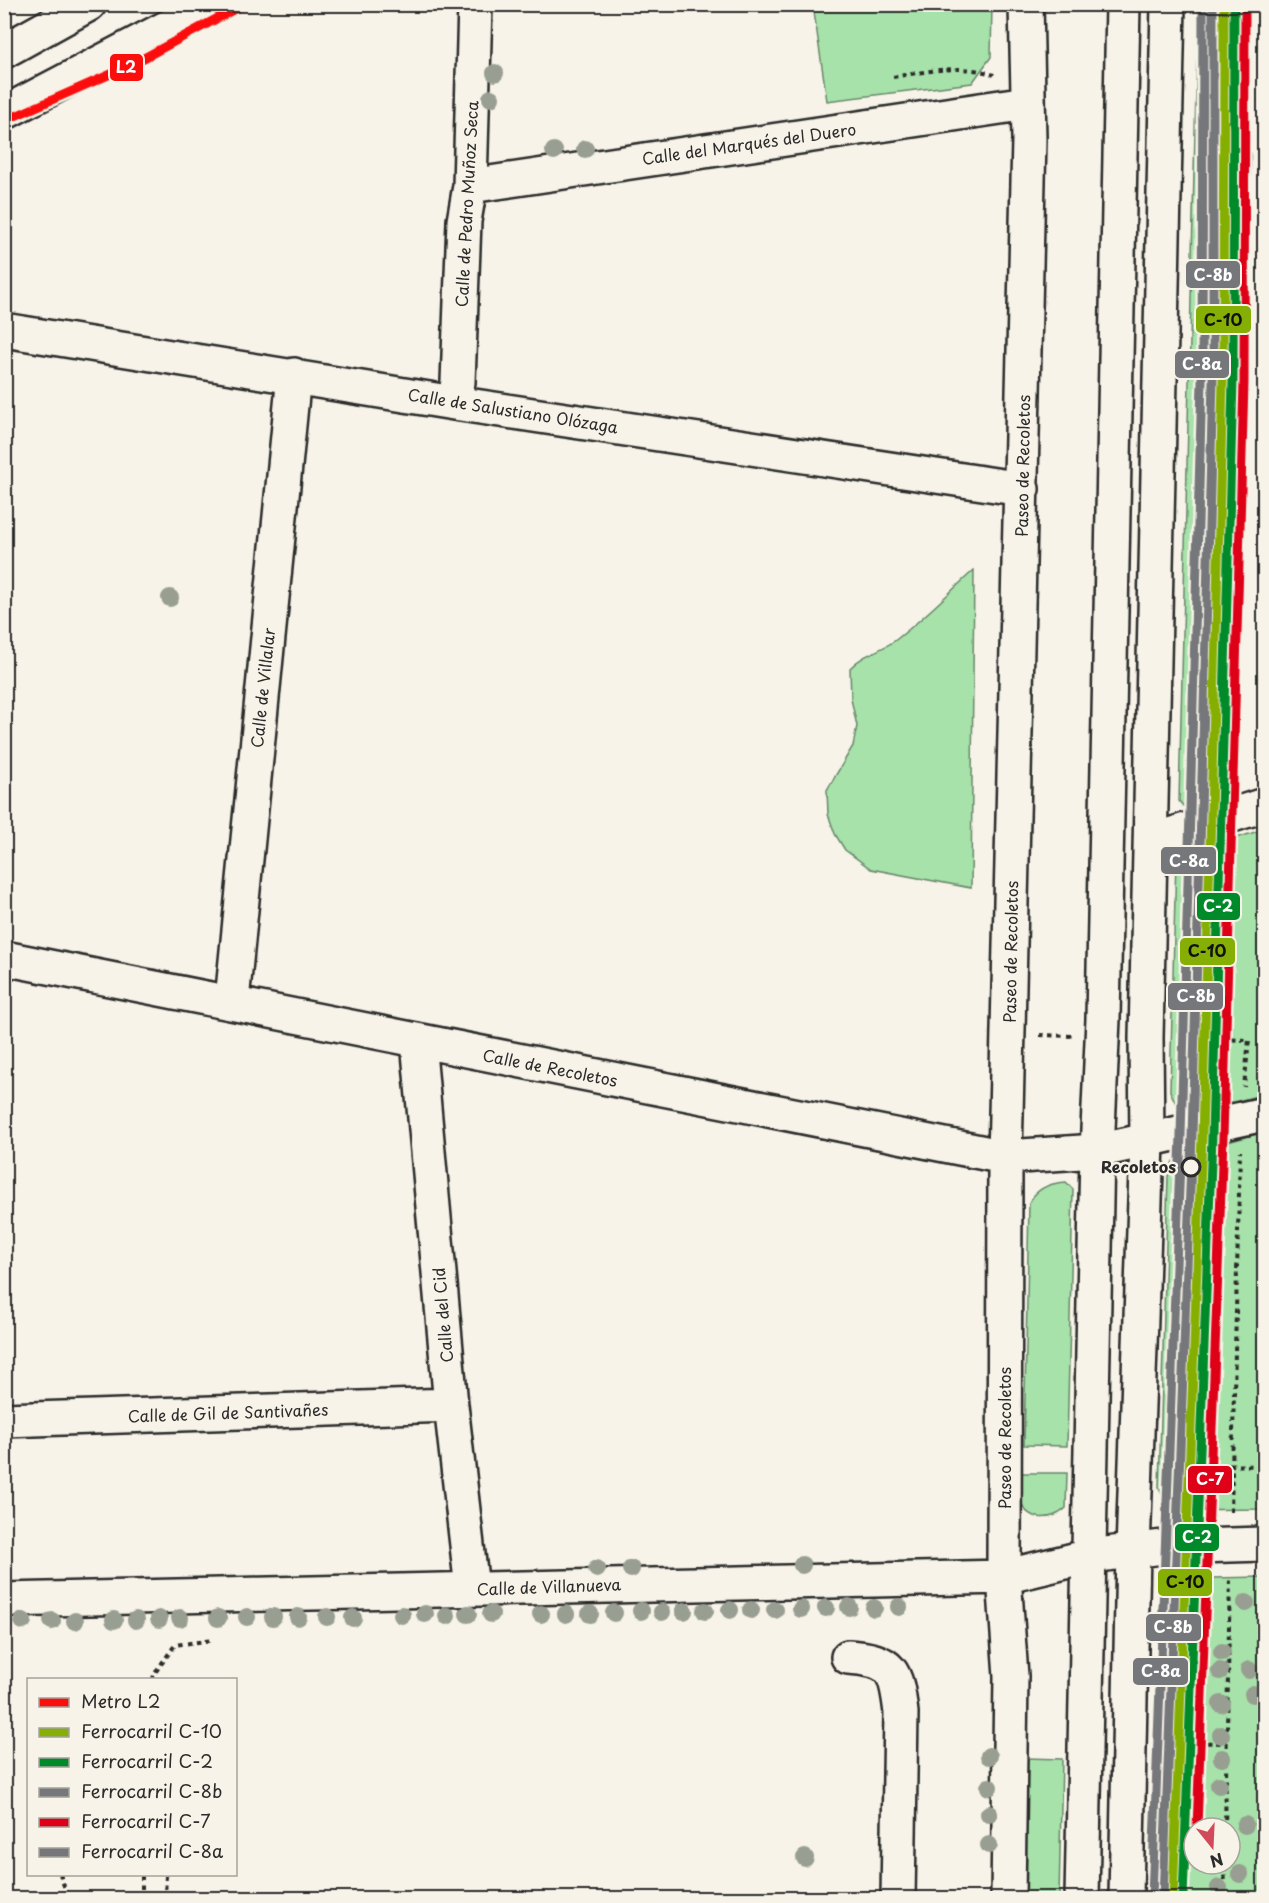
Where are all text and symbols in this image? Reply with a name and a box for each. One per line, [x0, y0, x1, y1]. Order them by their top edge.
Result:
line badge: L2 [109, 53, 144, 82]
text: L2 [116, 54, 136, 78]
street label: Calle de Pedro Muñoz Seca [449, 100, 483, 308]
street label: Calle del Marqués del Duero [640, 116, 858, 170]
line badge: C-8b [1185, 260, 1241, 289]
text: C-8b [1194, 262, 1233, 286]
line badge: C-10 [1195, 305, 1252, 334]
text: C-10 [1204, 307, 1242, 331]
line badge: C-8a [1174, 350, 1230, 379]
text: C-8a [1182, 351, 1222, 375]
street label: Calle de Salustiano Olózaga [406, 382, 620, 438]
street label: Paseo de Recoletos [1009, 395, 1035, 537]
street label: Calle de Villalar [244, 626, 280, 749]
line badge: C-8a [1160, 846, 1217, 875]
text: C-8a [1169, 848, 1209, 872]
street label: Paseo de Recoletos [997, 881, 1023, 1023]
line badge: C-2 [1196, 892, 1241, 921]
text: C-2 [1203, 893, 1233, 917]
line badge: C-10 [1179, 937, 1236, 966]
text: C-10 [1188, 938, 1226, 962]
line badge: C-8b [1167, 982, 1224, 1011]
text: C-8b [1177, 983, 1216, 1007]
street label: Calle de Recoletos [481, 1042, 620, 1092]
place label: Recoletos [1101, 1154, 1176, 1178]
marker: Recoletos [1181, 1157, 1201, 1177]
street label: Calle del Cid [426, 1266, 458, 1364]
street label: Paseo de Recoletos [992, 1367, 1016, 1509]
street label: Calle de Gil de Santivañes [127, 1397, 329, 1427]
line badge: C-7 [1187, 1465, 1233, 1494]
text: C-7 [1196, 1466, 1225, 1490]
line badge: C-2 [1174, 1523, 1220, 1552]
text: C-2 [1182, 1524, 1212, 1548]
line badge: C-10 [1157, 1568, 1213, 1597]
text: C-10 [1166, 1569, 1204, 1593]
street label: Calle de Villanueva [476, 1571, 622, 1601]
line badge: C-8b [1145, 1613, 1202, 1642]
text: C-8b [1154, 1614, 1193, 1638]
line badge: C-8a [1132, 1657, 1189, 1686]
text: C-8a [1141, 1658, 1181, 1682]
legend [27, 1678, 237, 1876]
text: Metro L2 [81, 1687, 161, 1714]
text: Ferrocarril C-10 [81, 1717, 222, 1744]
text: Ferrocarril C-2 [81, 1747, 213, 1774]
text: Ferrocarril C-8b [81, 1777, 222, 1804]
text: Ferrocarril C-7 [81, 1807, 210, 1834]
north arrow [1182, 1816, 1242, 1876]
text: Ferrocarril C-8a [81, 1837, 224, 1864]
text: N [1207, 1848, 1227, 1875]

